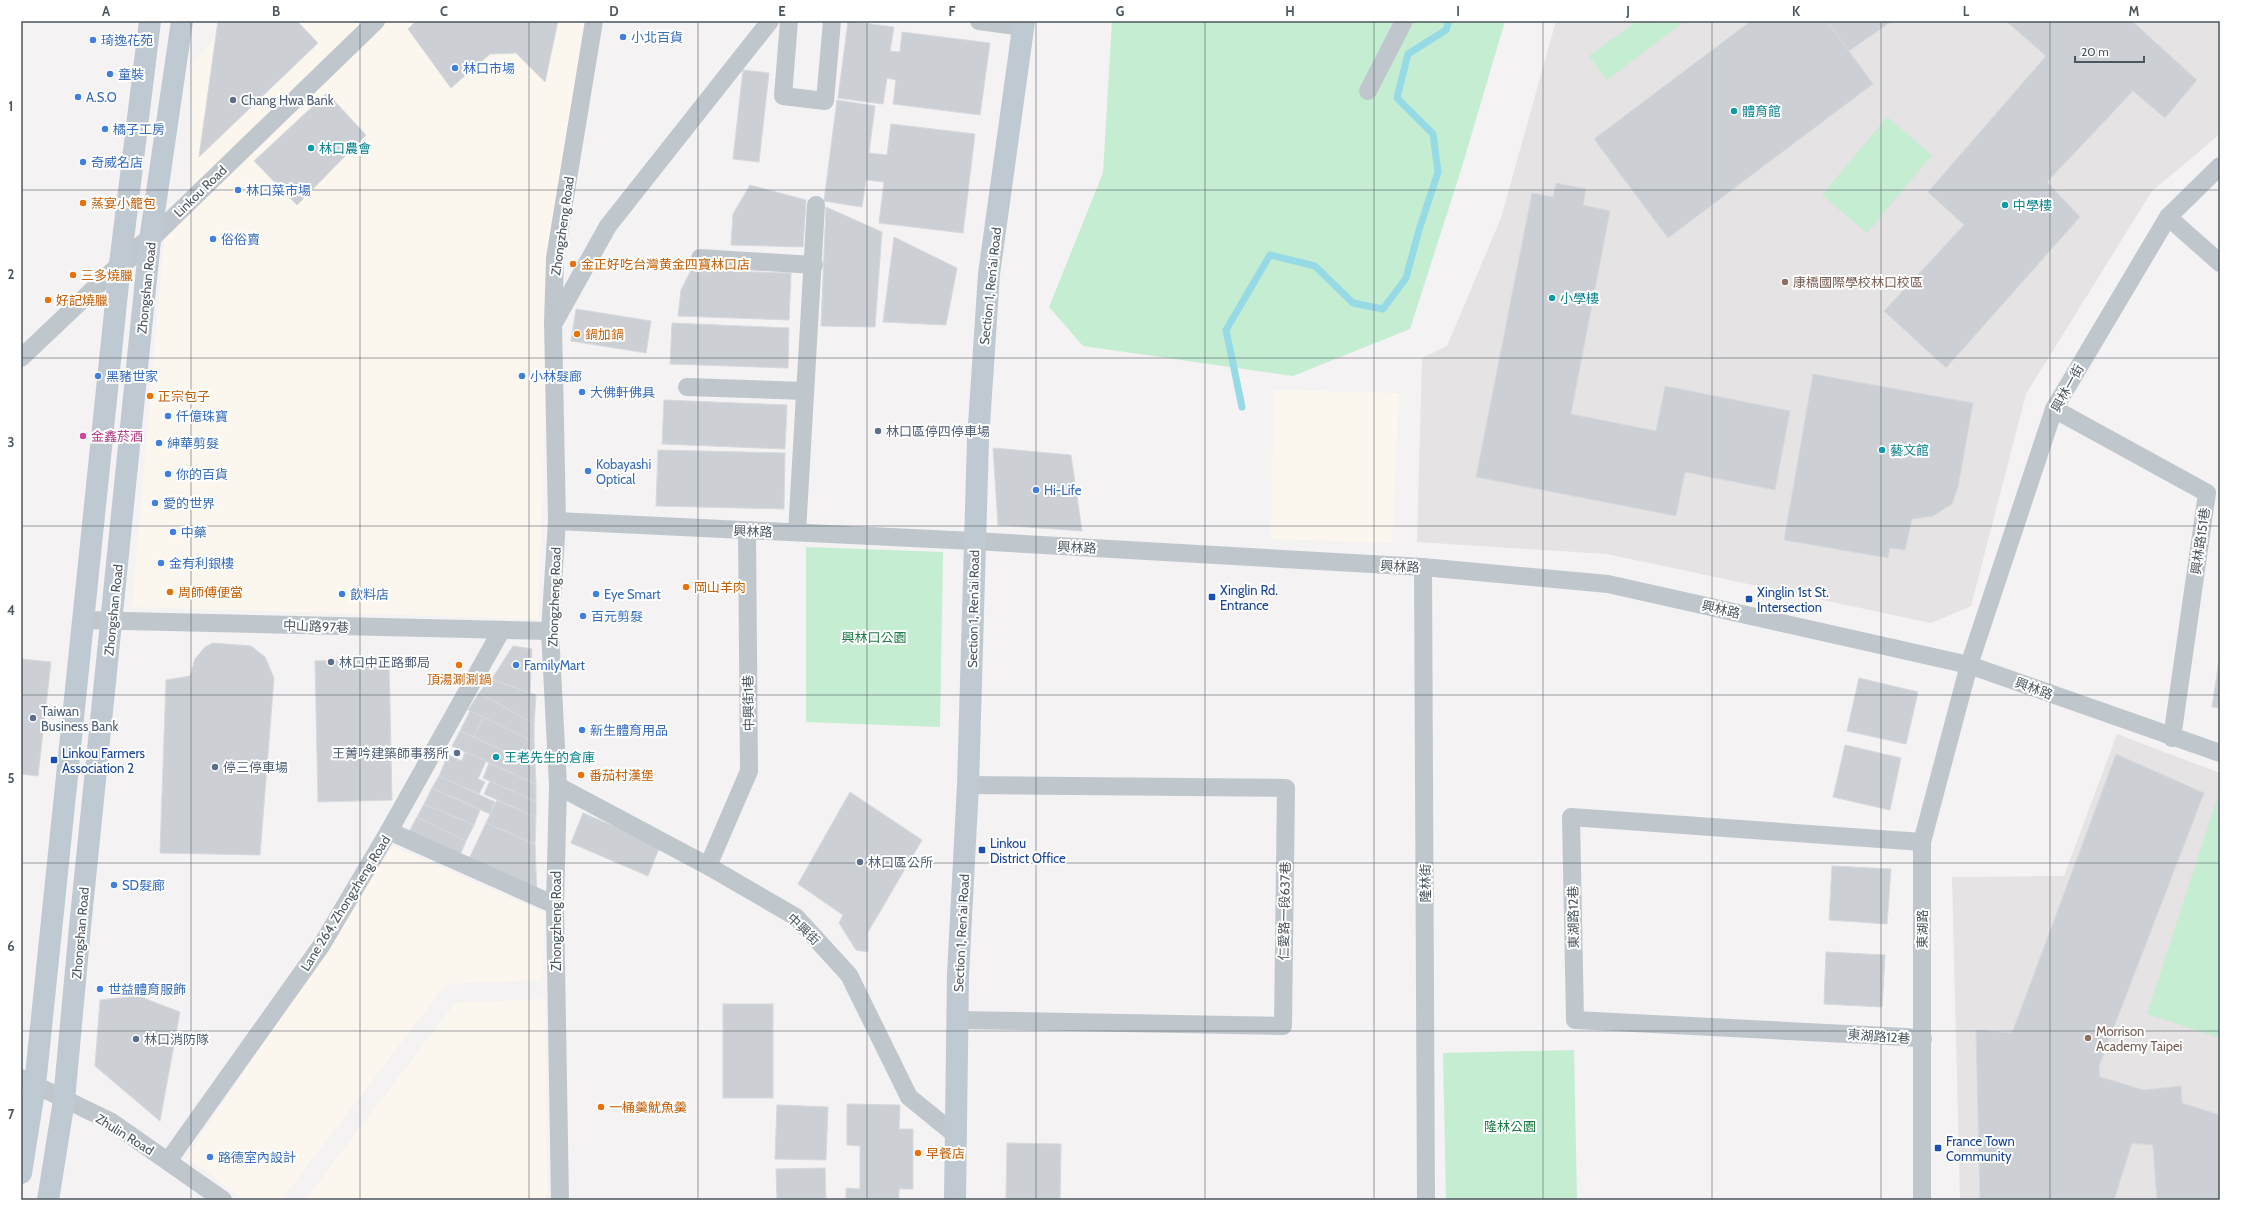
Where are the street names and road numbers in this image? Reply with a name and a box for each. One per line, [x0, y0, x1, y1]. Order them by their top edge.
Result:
street label: Linkou Road [170, 162, 230, 220]
street label: Zhongzheng Road [547, 175, 577, 277]
street label: Section 1, Ren'ai Road [976, 226, 1004, 346]
street label: Zhongshan Road [133, 241, 159, 335]
street label: 興林一街 [2047, 361, 2087, 415]
street label: 興林路151巷 [2187, 506, 2213, 576]
street label: 興林路 [733, 522, 773, 540]
street label: 興林路 [1057, 538, 1097, 556]
street label: Zhongzheng Road [544, 547, 564, 647]
street label: Section 1, Ren'ai Road [964, 550, 982, 668]
street label: 興林路 [1380, 557, 1420, 575]
street label: Zhongshan Road [100, 563, 126, 657]
street label: 興林路 [1700, 597, 1742, 621]
street label: 中山路97巷 [283, 617, 349, 635]
street label: 興林路 [2013, 674, 2055, 702]
street label: 中興街1巷 [740, 675, 756, 731]
street label: Lane 264, Zhongzheng Road [297, 832, 393, 974]
street label: 仁愛路一段637巷 [1275, 861, 1293, 961]
street label: 隆林街 [1417, 863, 1433, 903]
street label: Zhongzheng Road [548, 871, 564, 971]
street label: Section 1, Ren'ai Road [950, 874, 972, 992]
street label: 東湖路12巷 [1564, 885, 1582, 949]
street label: Zhongshan Road [68, 886, 92, 980]
street label: 東湖路 [1914, 909, 1930, 949]
street label: 中興街 [784, 910, 824, 948]
street label: 東湖路12巷 [1847, 1026, 1911, 1046]
street label: Zhulin Road [93, 1110, 157, 1158]

